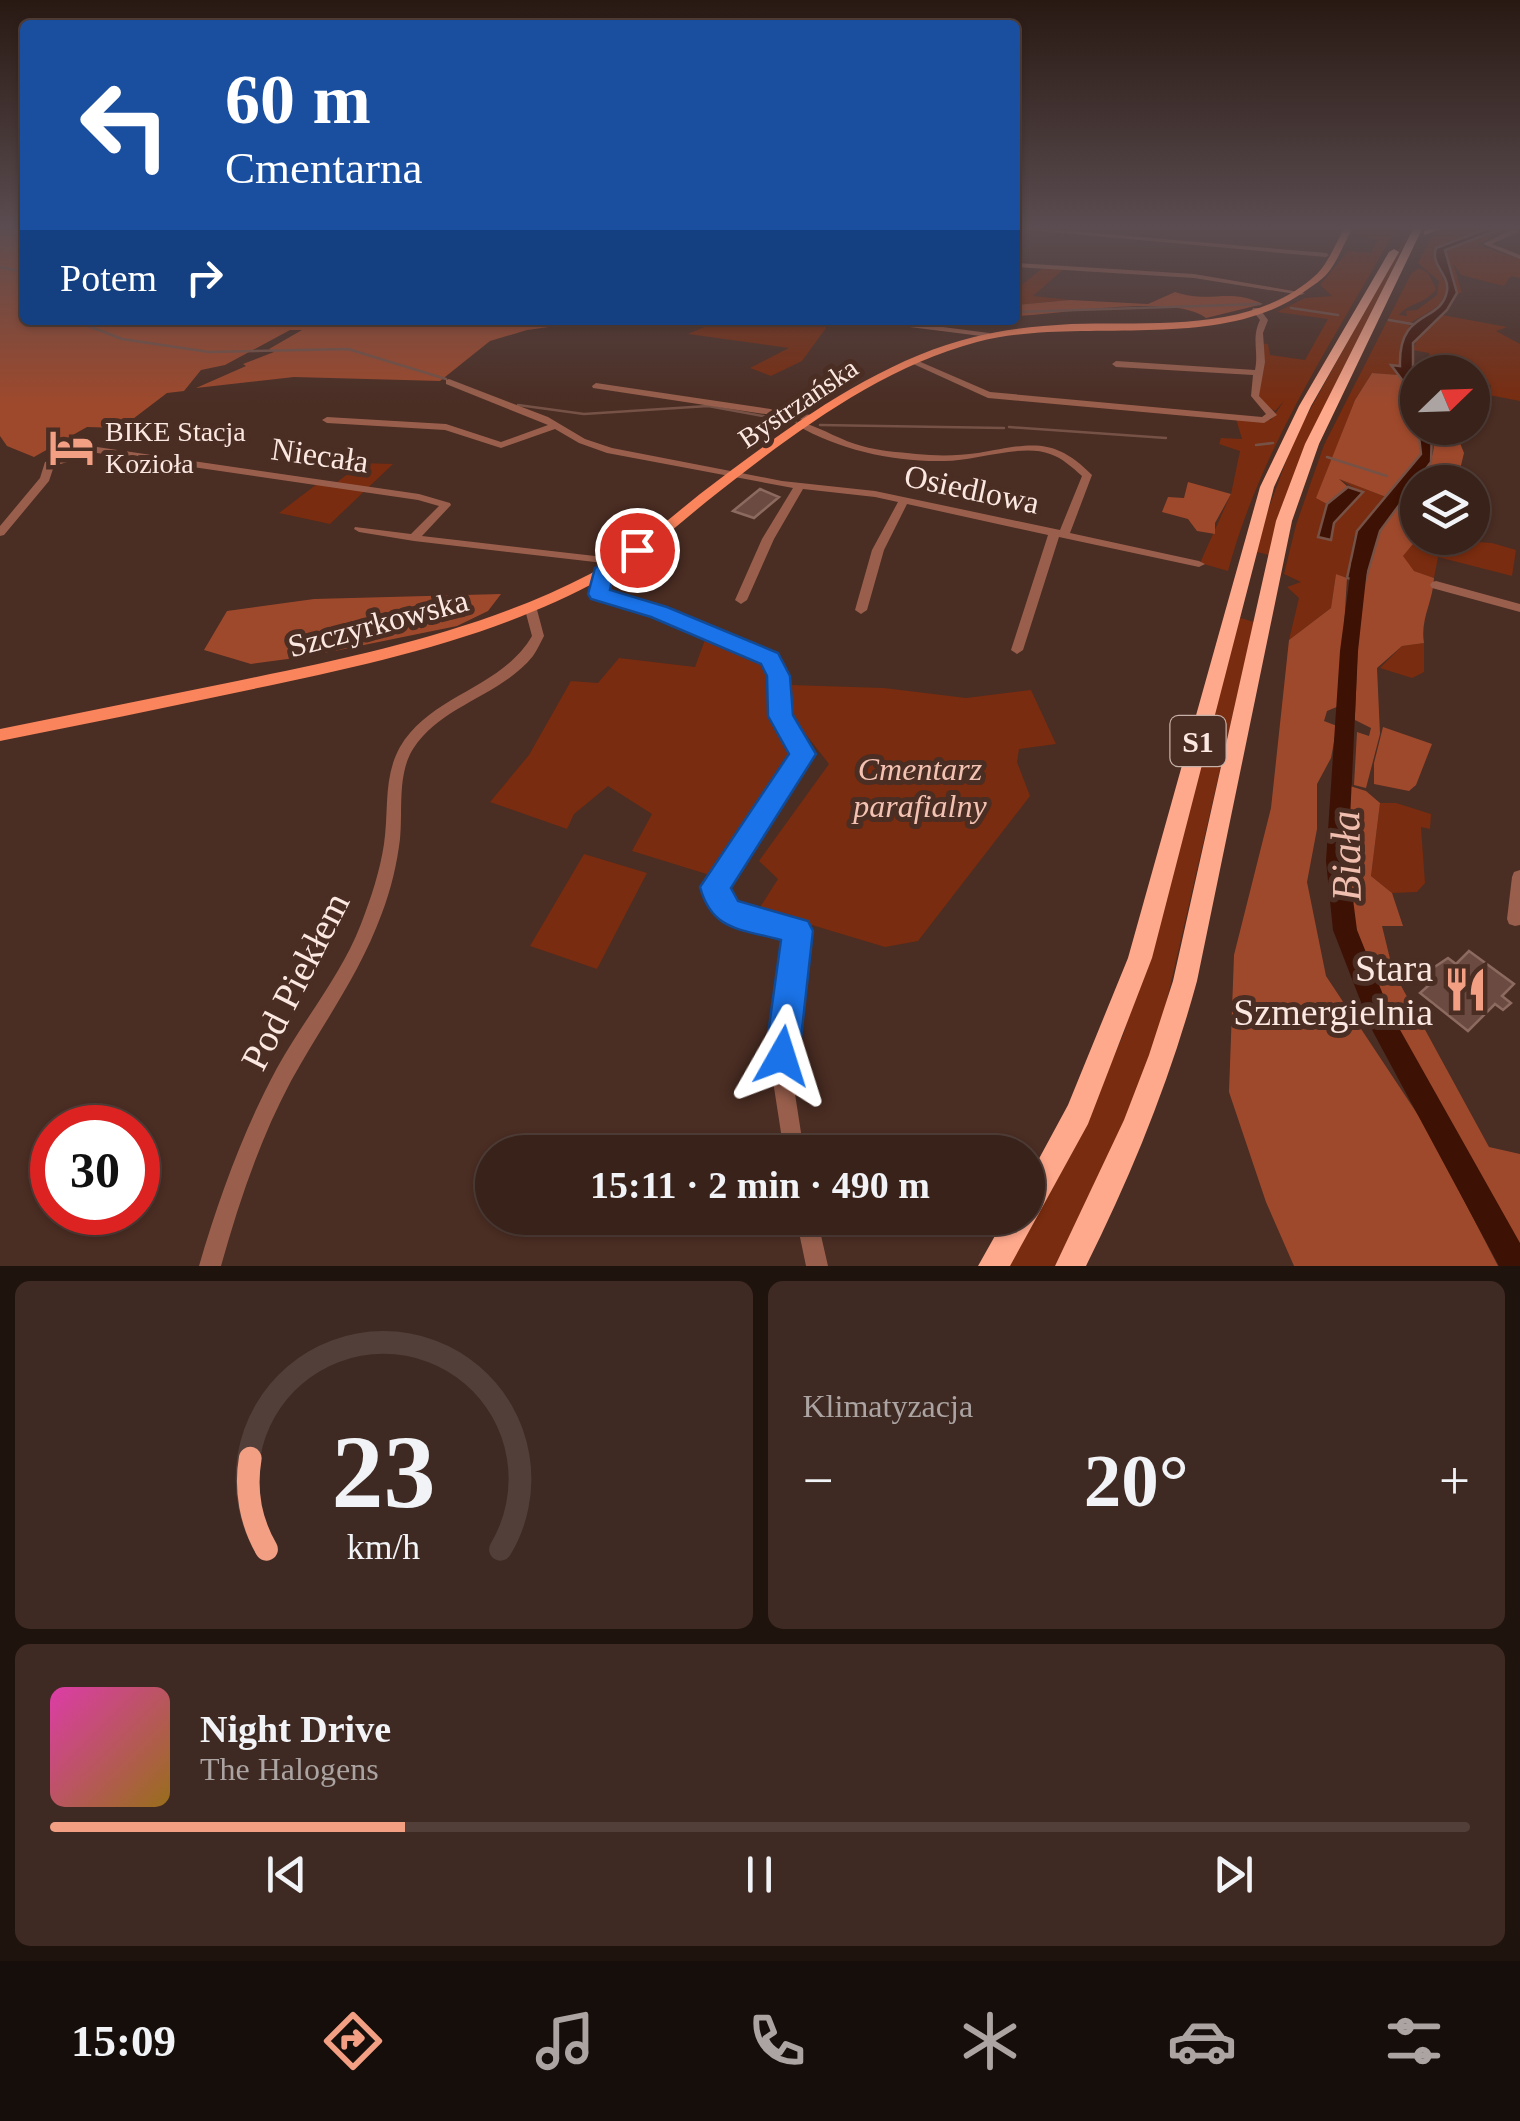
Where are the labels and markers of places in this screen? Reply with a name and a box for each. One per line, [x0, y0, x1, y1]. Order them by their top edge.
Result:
place label: BIKE Stacja Kozioła [105, 416, 246, 479]
hotel icon: BIKE Stacja Kozioła [48, 423, 96, 471]
pin [595, 508, 680, 593]
place label: Stara Szmergielnia [1233, 947, 1433, 1033]
restaurant icon: Stara Szmergielnia [1442, 966, 1490, 1014]

